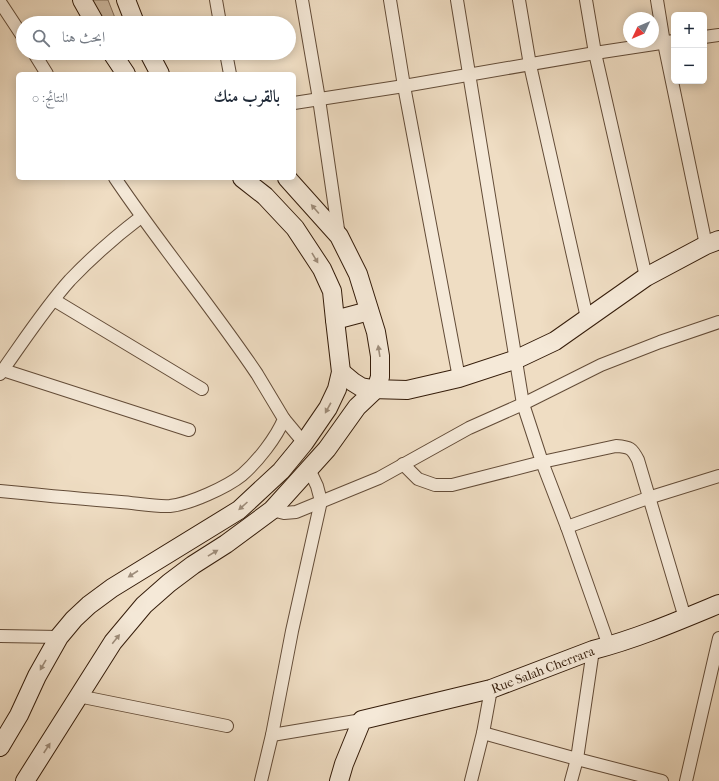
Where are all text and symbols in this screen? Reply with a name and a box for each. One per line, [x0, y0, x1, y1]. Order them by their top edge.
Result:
north arrow [623, 12, 659, 48]
map controls [671, 12, 707, 84]
button: + [671, 12, 707, 48]
search box [16, 16, 296, 60]
icon: search [30, 27, 52, 49]
text: ابحث هنا [62, 28, 105, 46]
button: − [671, 48, 707, 84]
text: بالقرب منك [214, 86, 280, 106]
text: النتائج: 0 [32, 90, 68, 105]
one-way arrow [311, 205, 320, 214]
one-way arrow [311, 253, 319, 263]
one-way arrow [376, 345, 382, 357]
one-way arrow [324, 402, 331, 414]
one-way arrow [238, 501, 248, 510]
one-way arrow [207, 549, 219, 556]
one-way arrow [127, 571, 139, 578]
one-way arrow [112, 633, 121, 644]
street label: Rue Salah Cherrara [489, 642, 597, 696]
one-way arrow [40, 660, 47, 671]
one-way arrow [43, 742, 50, 754]

